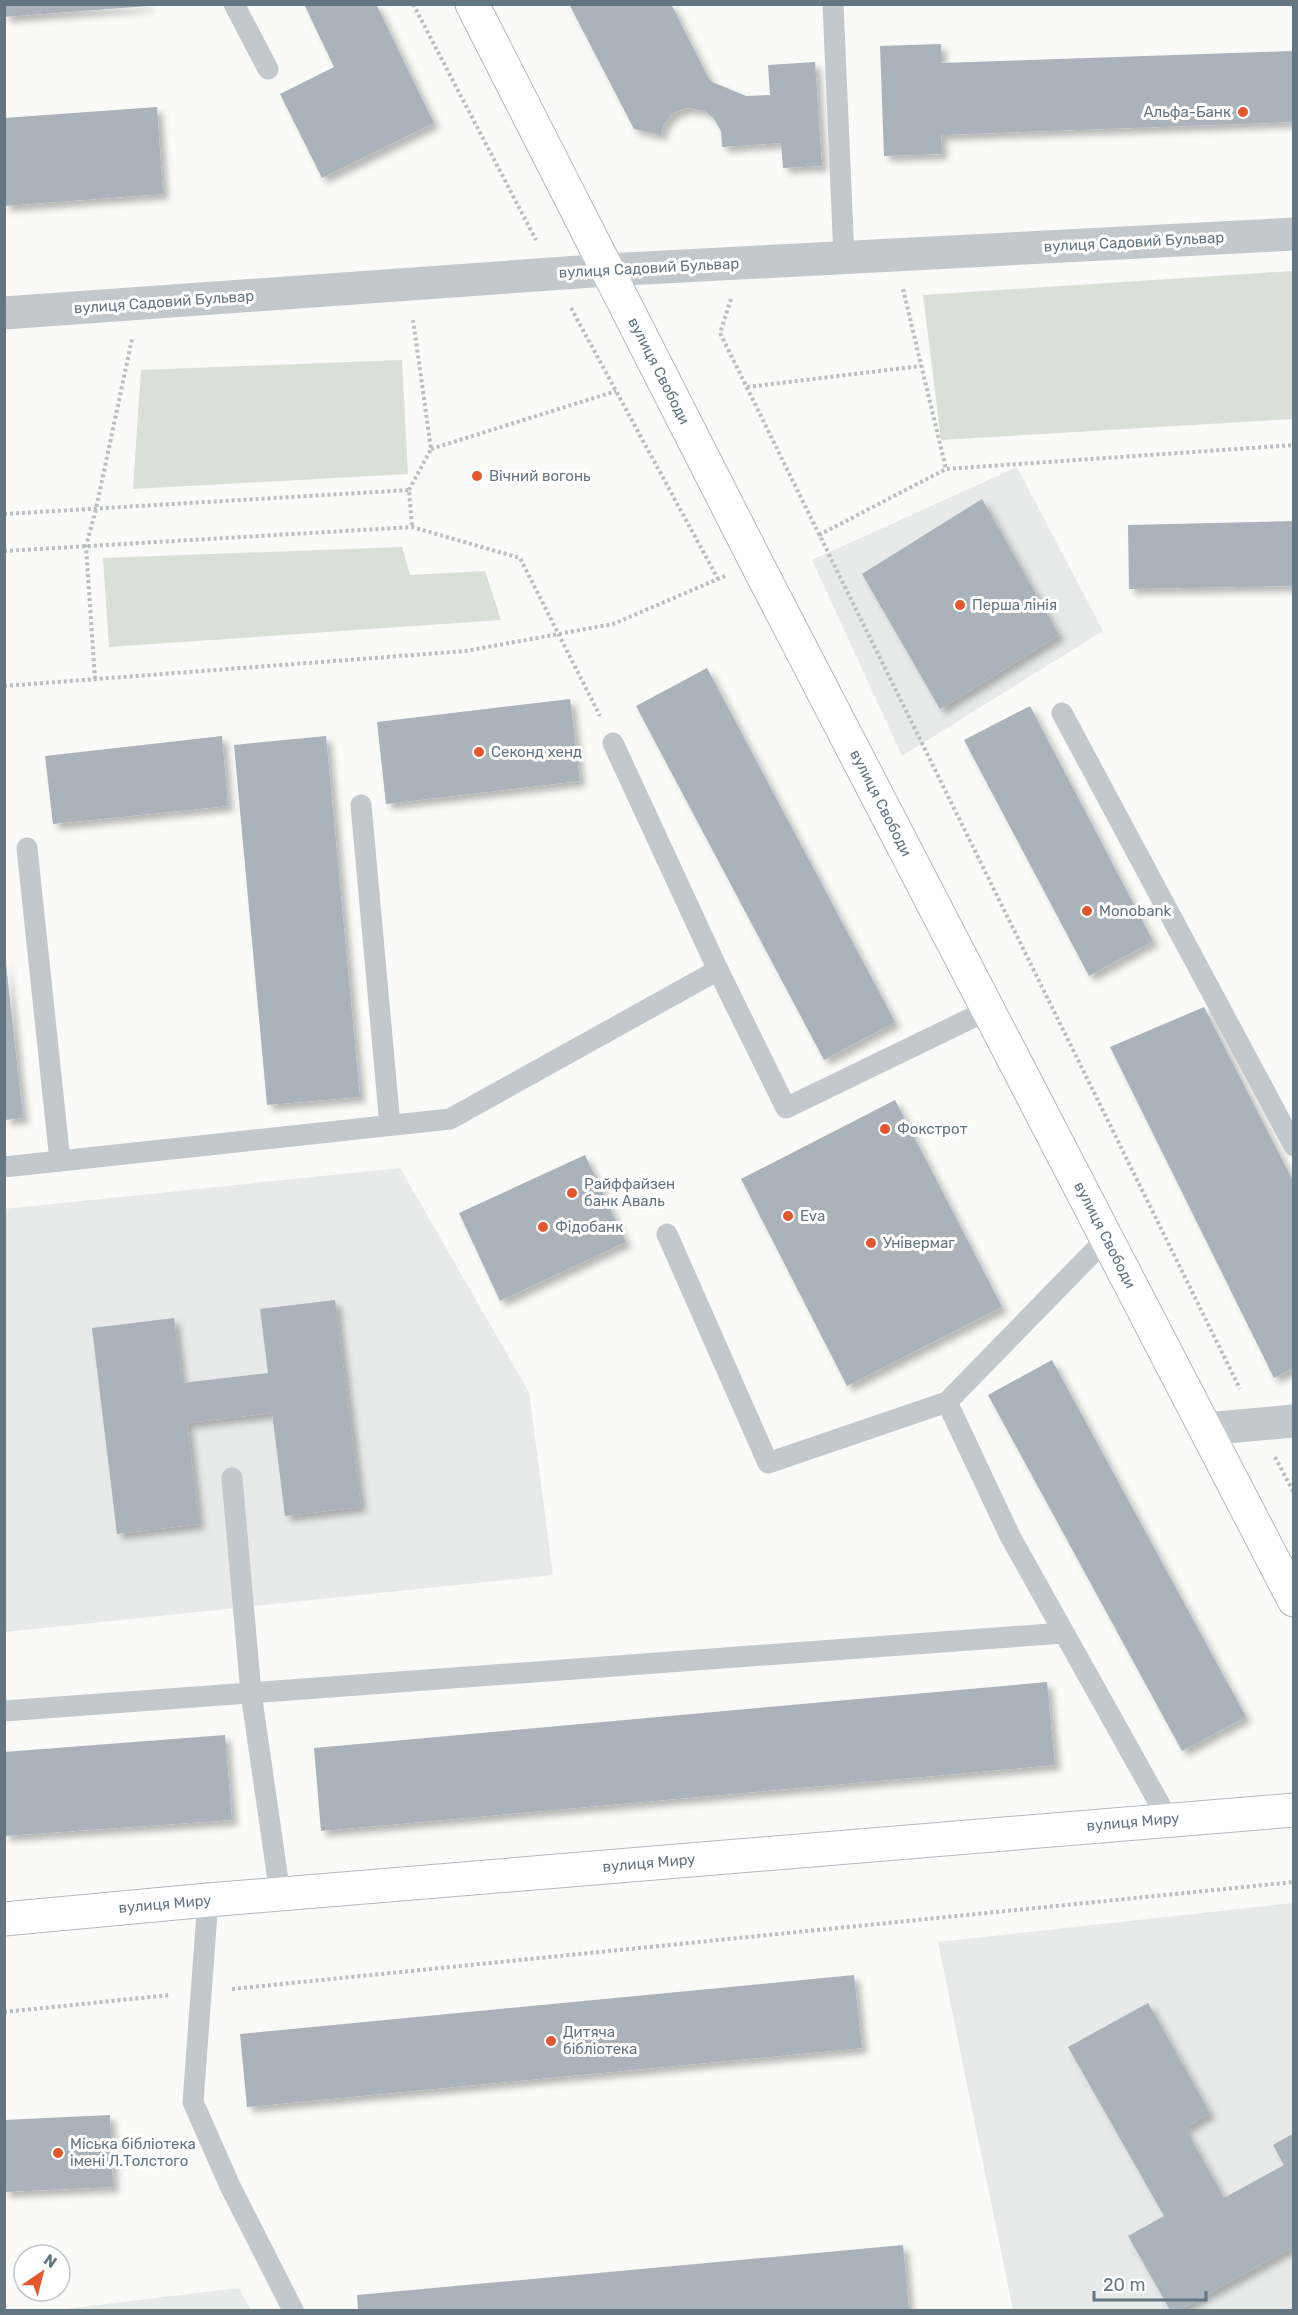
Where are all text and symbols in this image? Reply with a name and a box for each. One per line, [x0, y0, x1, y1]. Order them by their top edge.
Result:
place label: Альфа-Банк [1143, 103, 1231, 121]
marker: Альфа-Банк [1236, 105, 1250, 119]
street label: вулиця Садовий Бульвар [1043, 228, 1225, 256]
street label: вулиця Садовий Бульвар [558, 254, 740, 282]
street label: вулиця Садовий Бульвар [73, 287, 255, 317]
street label: вулиця Свободи [624, 315, 694, 427]
place label: Вічний вогонь [489, 467, 591, 485]
marker: Вічний вогонь [470, 469, 484, 483]
place label: Перша лінія [972, 596, 1057, 614]
marker: Перша лінія [953, 598, 967, 612]
place label: Секонд хенд [491, 743, 582, 761]
marker: Секонд хенд [472, 745, 486, 759]
street label: вулиця Свободи [846, 747, 916, 859]
place label: Monobank [1099, 902, 1172, 920]
marker: Monobank [1080, 904, 1094, 918]
place label: Фокстрот [897, 1120, 968, 1138]
marker: Фокстрот [878, 1122, 892, 1136]
place label: Райффайзен банк Аваль [584, 1175, 675, 1210]
street label: вулиця Свободи [1070, 1179, 1140, 1291]
marker: Райффайзен банк Аваль [565, 1186, 579, 1200]
place label: Eva [800, 1207, 825, 1225]
marker: Eva [781, 1209, 795, 1223]
place label: Фідобанк [555, 1218, 623, 1236]
marker: Фідобанк [536, 1220, 550, 1234]
place label: Універмаг [883, 1234, 955, 1252]
marker: Універмаг [864, 1236, 878, 1250]
street label: вулиця Миру [1086, 1809, 1180, 1835]
street label: вулиця Миру [602, 1850, 696, 1876]
street label: вулиця Миру [118, 1891, 212, 1917]
place label: Дитяча бібліотека [563, 2023, 637, 2058]
marker: Дитяча бібліотека [544, 2034, 558, 2048]
place label: Міська бібліотека імені Л.Толстого [70, 2135, 196, 2170]
marker: Міська бібліотека імені Л.Толстого [51, 2146, 65, 2160]
north arrow [12, 2243, 72, 2303]
text: N [40, 2250, 60, 2272]
scale bar [1094, 2264, 1206, 2302]
text: 20 m [1103, 2274, 1145, 2296]

